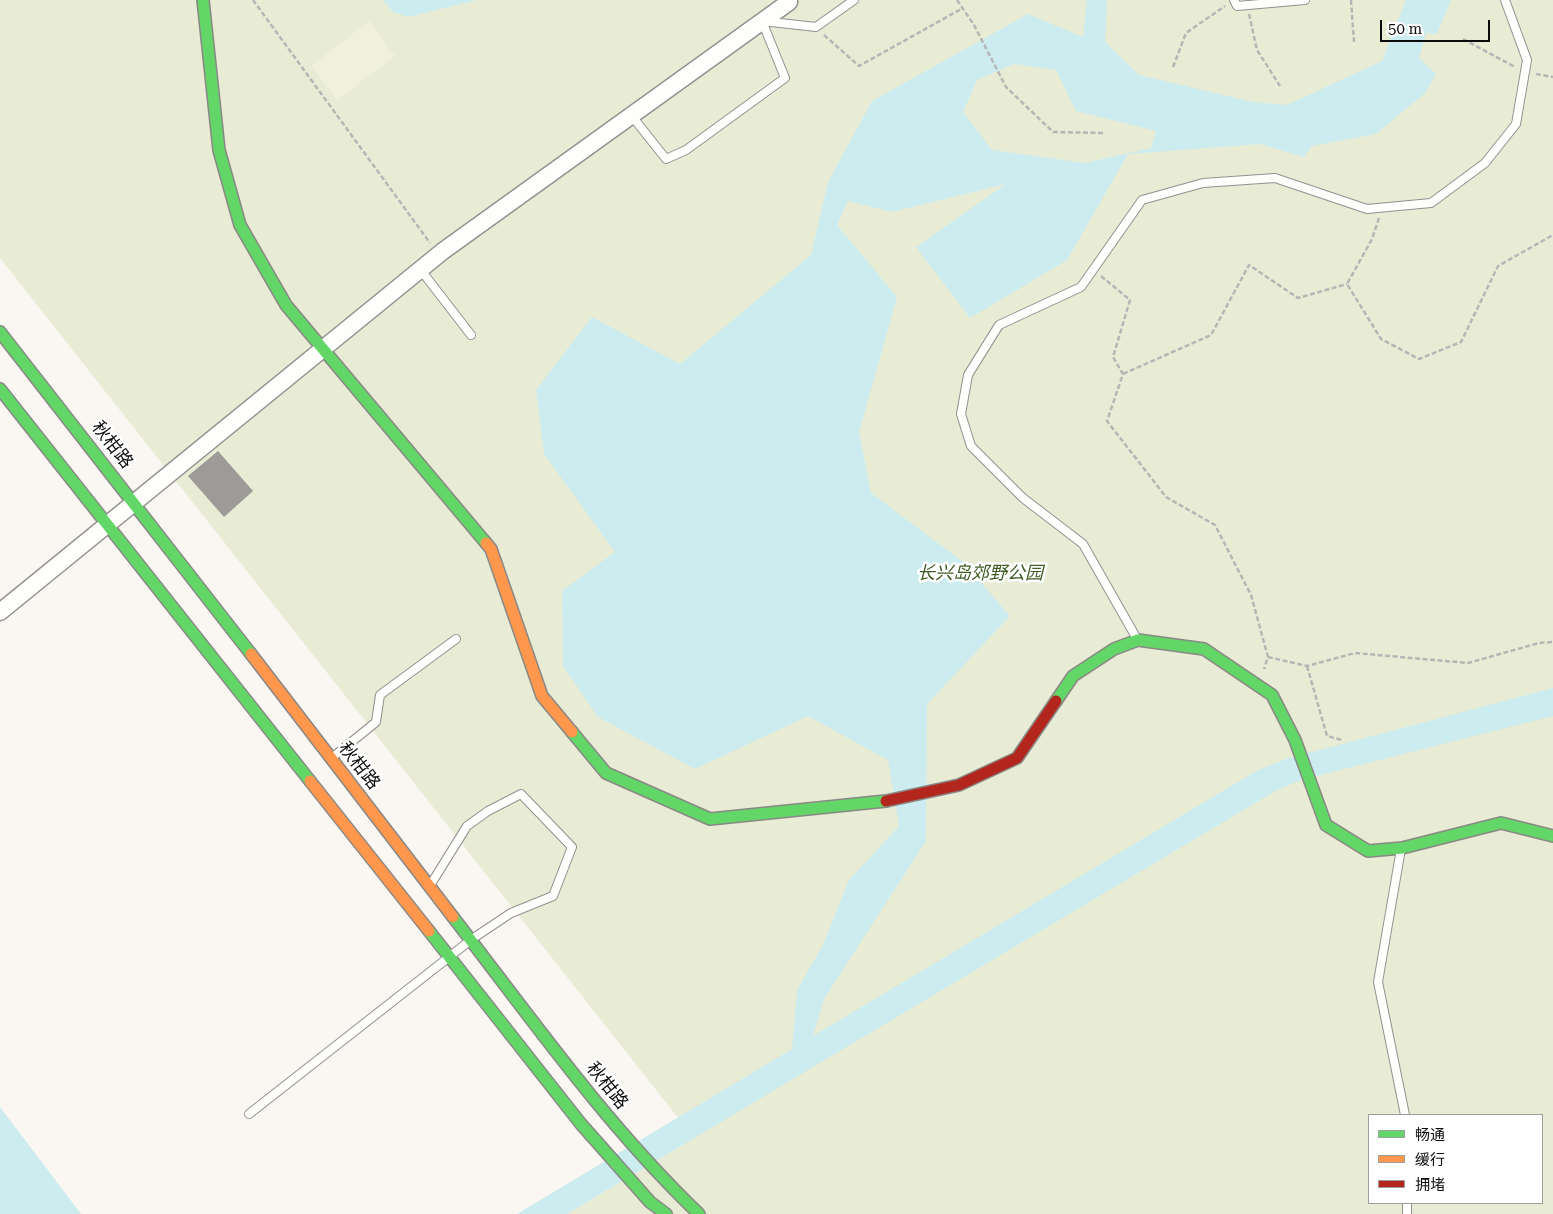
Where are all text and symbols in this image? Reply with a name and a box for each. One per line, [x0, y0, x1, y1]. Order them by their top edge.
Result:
scale bar [1383, 10, 1493, 42]
text: 50 m [1388, 20, 1422, 38]
street label: 秋柑路 [87, 417, 137, 473]
park label: 长兴岛郊野公园 [917, 563, 1043, 585]
street label: 秋柑路 [334, 738, 384, 794]
street label: 秋柑路 [582, 1058, 632, 1114]
legend [1368, 1114, 1543, 1204]
text: 畅通 [1415, 1126, 1445, 1144]
text: 缓行 [1415, 1151, 1445, 1169]
text: 拥堵 [1415, 1176, 1445, 1194]

